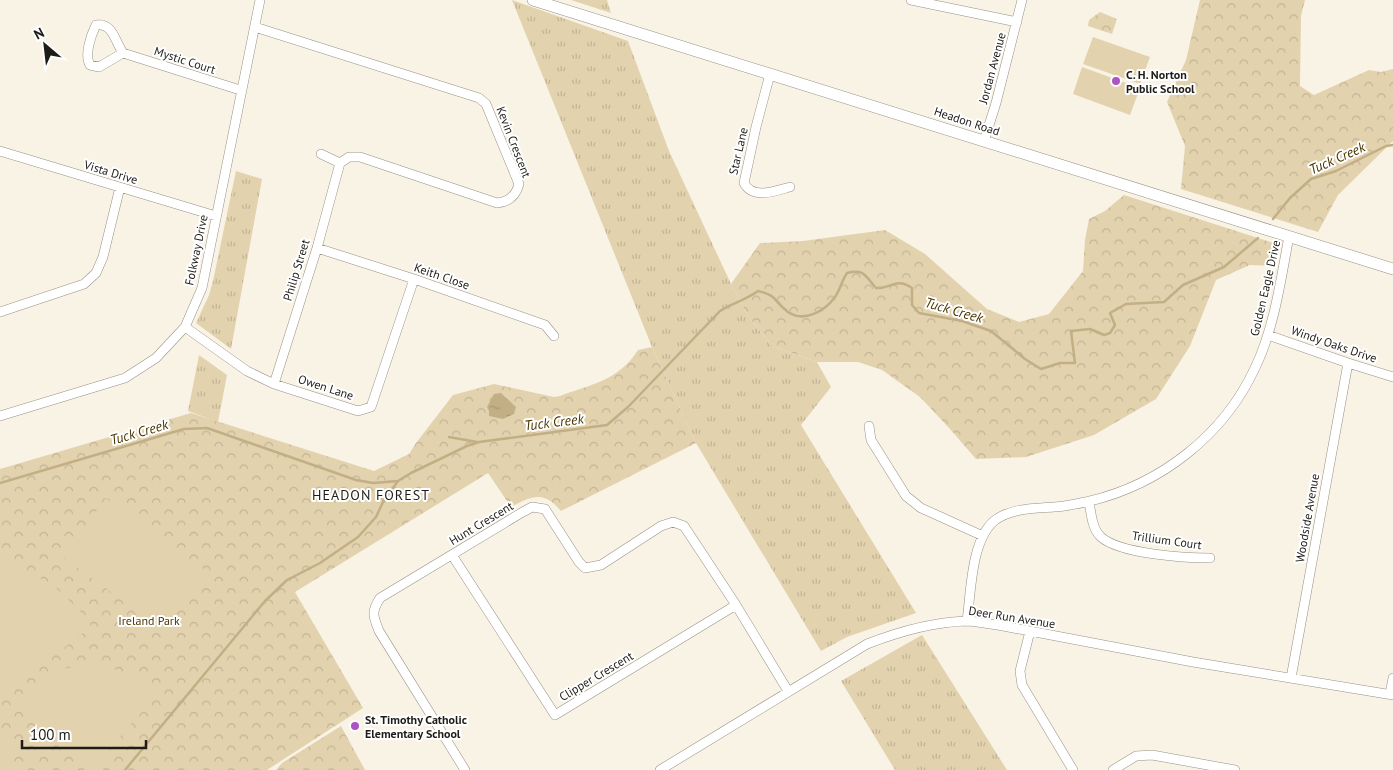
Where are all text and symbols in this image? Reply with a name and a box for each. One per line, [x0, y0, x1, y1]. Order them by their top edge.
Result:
north arrow [20, 20, 70, 70]
text: N [31, 23, 47, 44]
street label: Jordan Avenue [975, 31, 1009, 106]
street label: Mystic Court [152, 43, 218, 77]
place label: C. H. Norton Public School [1126, 67, 1195, 96]
marker: C. H. Norton Public School [1110, 75, 1122, 87]
street label: Headon Road [932, 103, 1002, 139]
street label: Kevin Crescent [494, 104, 534, 180]
street label: Star Lane [725, 126, 751, 176]
water label: Tuck Creek [1306, 137, 1369, 178]
street label: Vista Drive [81, 156, 140, 187]
street label: Folkway Drive [181, 213, 211, 287]
street label: Philip Street [280, 237, 312, 303]
street label: Golden Eagle Drive [1247, 239, 1283, 337]
street label: Keith Close [412, 259, 472, 293]
water label: Tuck Creek [923, 293, 986, 327]
street label: Windy Oaks Drive [1289, 322, 1379, 366]
street label: Owen Lane [296, 371, 356, 403]
water label: Tuck Creek [523, 409, 585, 435]
water label: Tuck Creek [108, 415, 171, 449]
street label: Woodside Avenue [1292, 472, 1322, 564]
district label: HEADON FOREST [312, 486, 430, 504]
street label: Hunt Crescent [446, 498, 516, 548]
street label: Trillium Court [1131, 528, 1203, 552]
street label: Deer Run Avenue [968, 603, 1056, 631]
park label: Ireland Park [118, 613, 180, 628]
street label: Clipper Crescent [556, 648, 636, 704]
place label: St. Timothy Catholic Elementary School [365, 712, 467, 741]
scale bar [22, 718, 146, 750]
marker: St. Timothy Catholic Elementary School [349, 720, 361, 732]
text: 100 m [30, 725, 71, 744]

